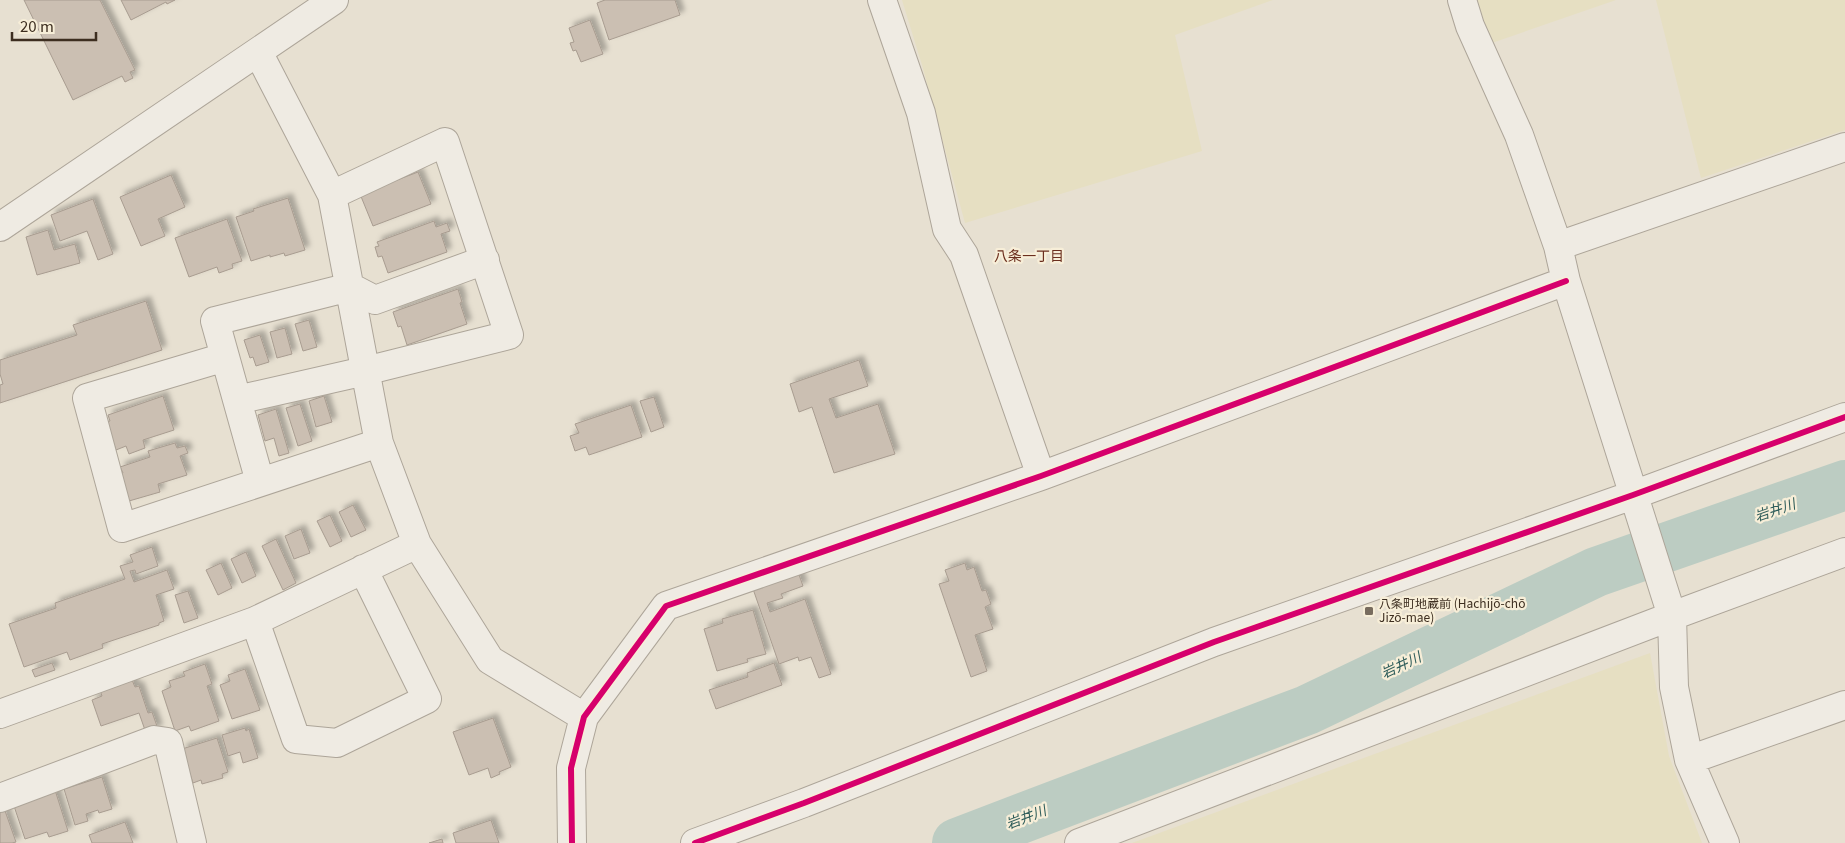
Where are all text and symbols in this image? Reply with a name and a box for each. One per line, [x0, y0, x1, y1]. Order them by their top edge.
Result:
scale bar [12, 10, 96, 42]
text: 20 m [20, 15, 54, 36]
district label: 八条一丁目 [994, 245, 1064, 265]
water label: 岩井川 [1752, 492, 1800, 525]
place label: 八条町地蔵前 (Hachijō-chō Jizō-mae) [1379, 594, 1525, 625]
marker: 八条町地蔵前 (Hachijō-chō Jizō-mae) [1363, 605, 1375, 617]
water label: 岩井川 [1377, 645, 1426, 682]
water label: 岩井川 [1002, 798, 1051, 833]

